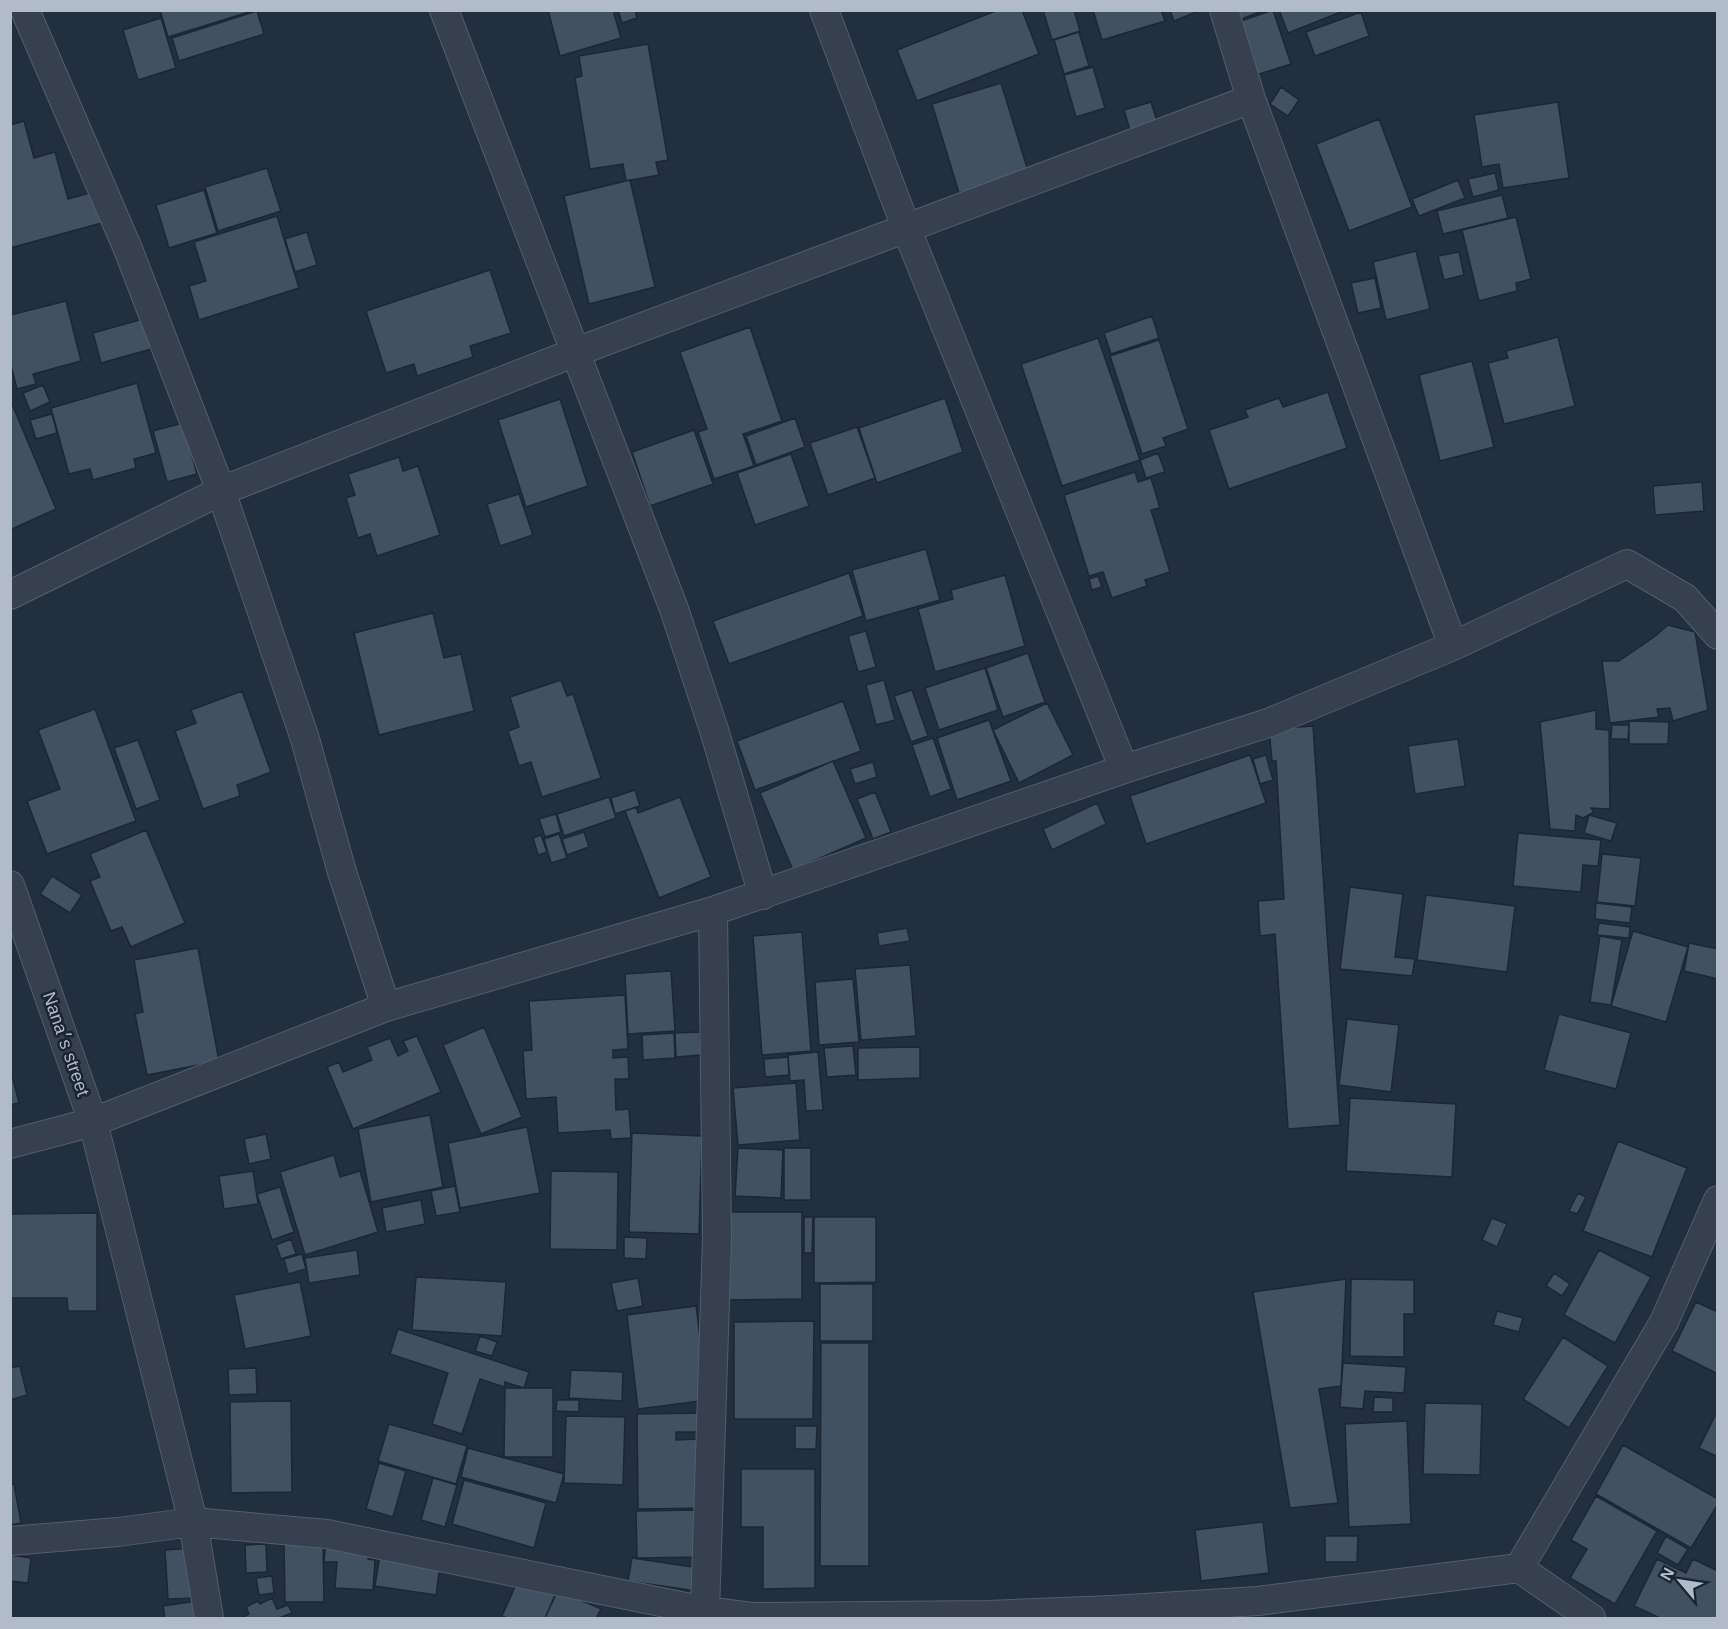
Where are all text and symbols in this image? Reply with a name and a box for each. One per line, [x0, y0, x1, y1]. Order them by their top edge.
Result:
street label: Nana׳s street [39, 989, 93, 1099]
north arrow [1650, 1551, 1710, 1611]
text: N [1657, 1565, 1678, 1583]

